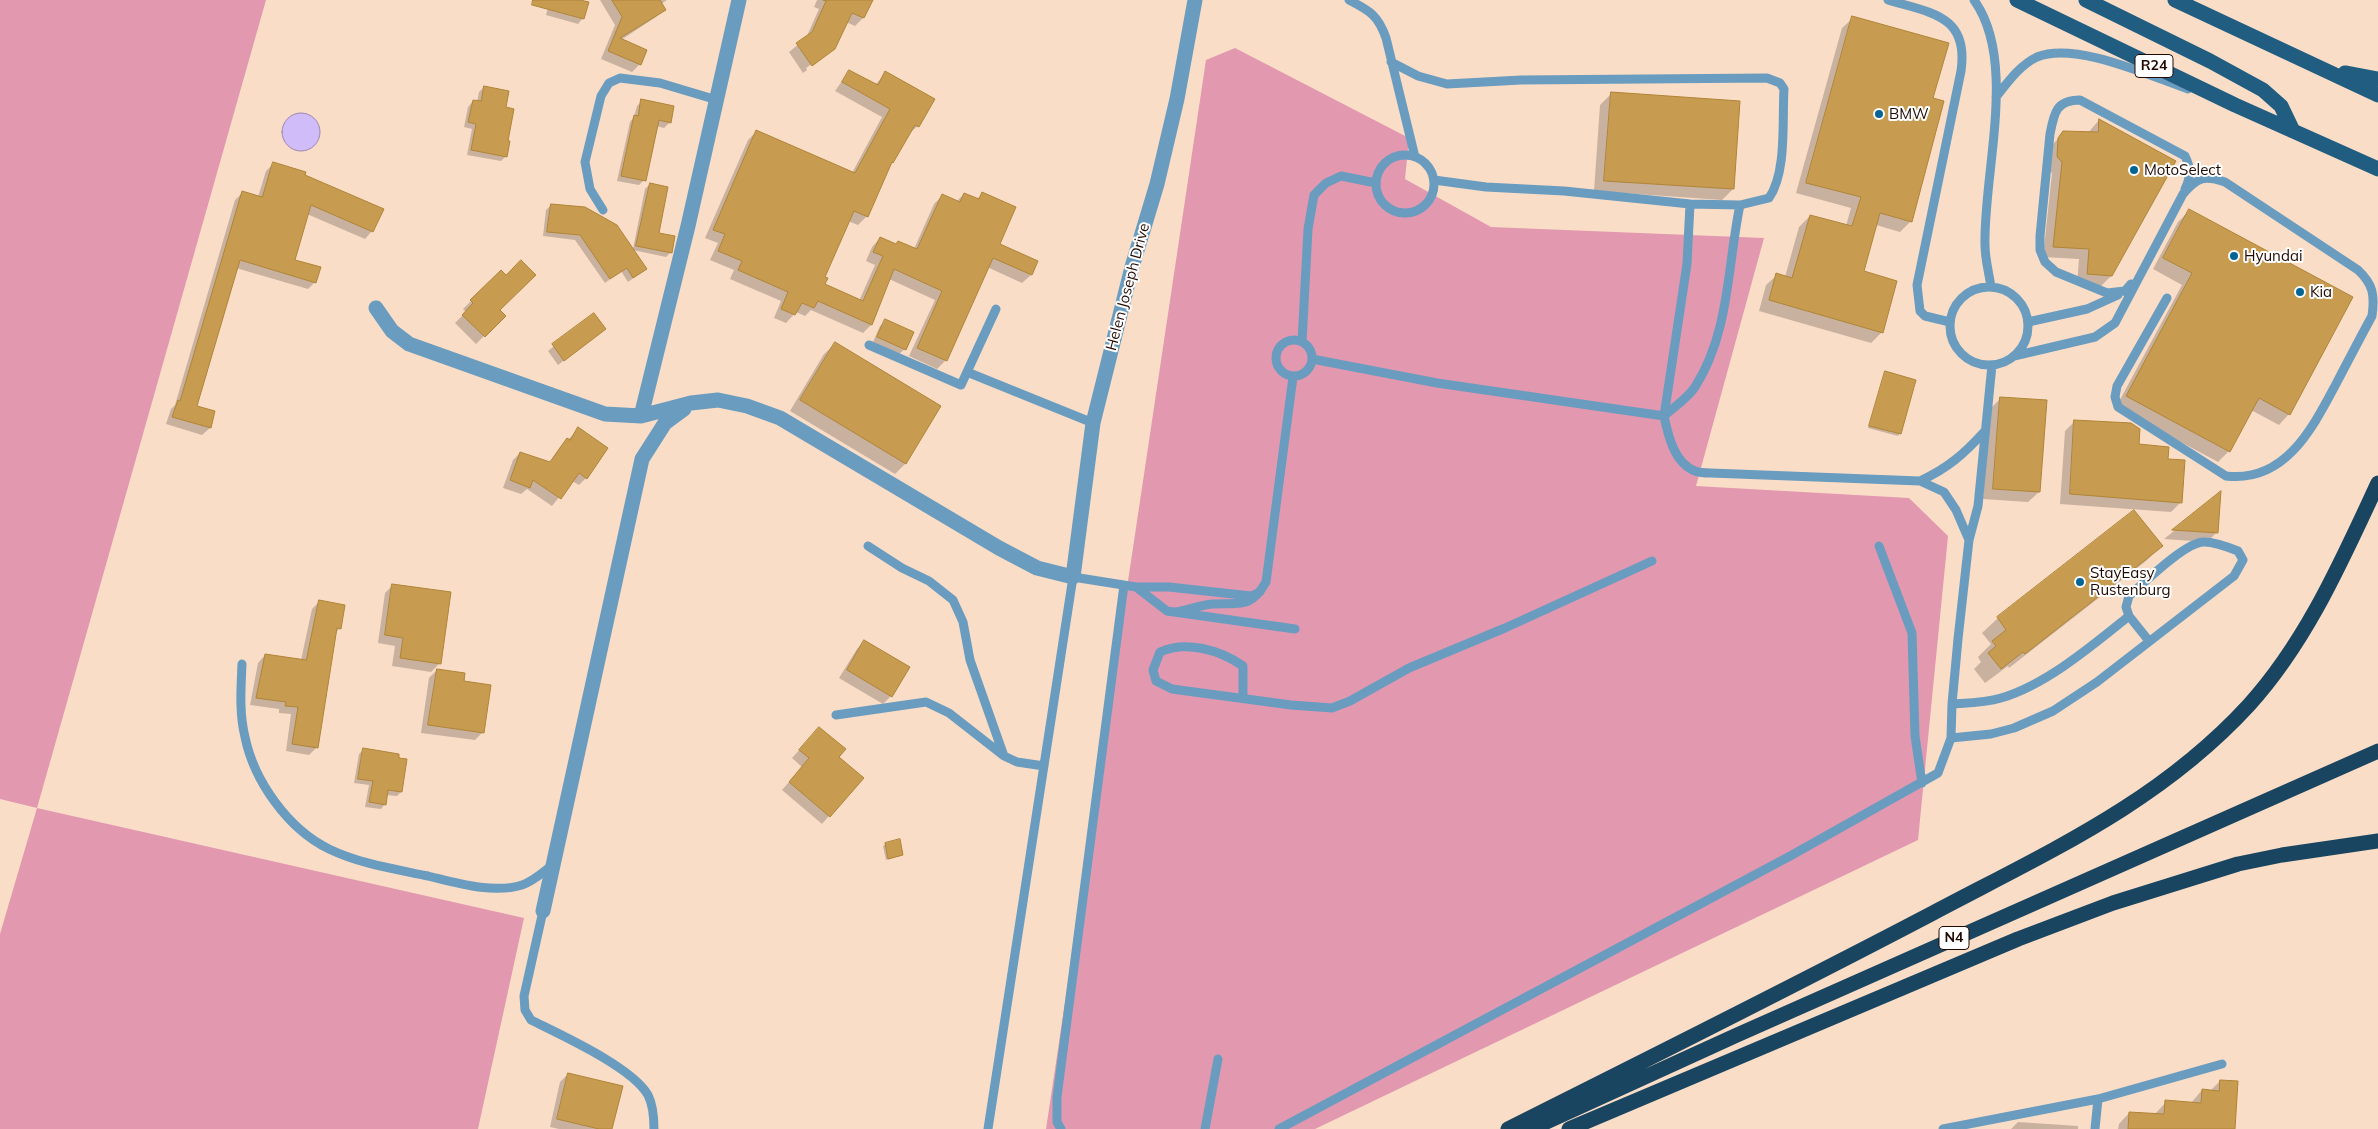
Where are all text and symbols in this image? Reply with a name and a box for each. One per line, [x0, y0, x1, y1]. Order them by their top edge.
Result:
road number: R24 [2135, 54, 2173, 78]
place label: BMW [1889, 105, 1929, 123]
marker: BMW [1873, 108, 1885, 120]
place label: MotoSelect [2144, 161, 2221, 179]
marker: MotoSelect [2128, 164, 2140, 176]
street label: Helen Joseph Drive [1102, 221, 1154, 353]
place label: Hyundai [2244, 247, 2302, 265]
marker: Hyundai [2228, 250, 2240, 262]
place label: Kia [2310, 283, 2332, 301]
marker: Kia [2294, 286, 2306, 298]
place label: StayEasy Rustenburg [2090, 564, 2171, 599]
marker: StayEasy Rustenburg [2074, 576, 2086, 588]
road number: N4 [1939, 926, 1969, 950]

